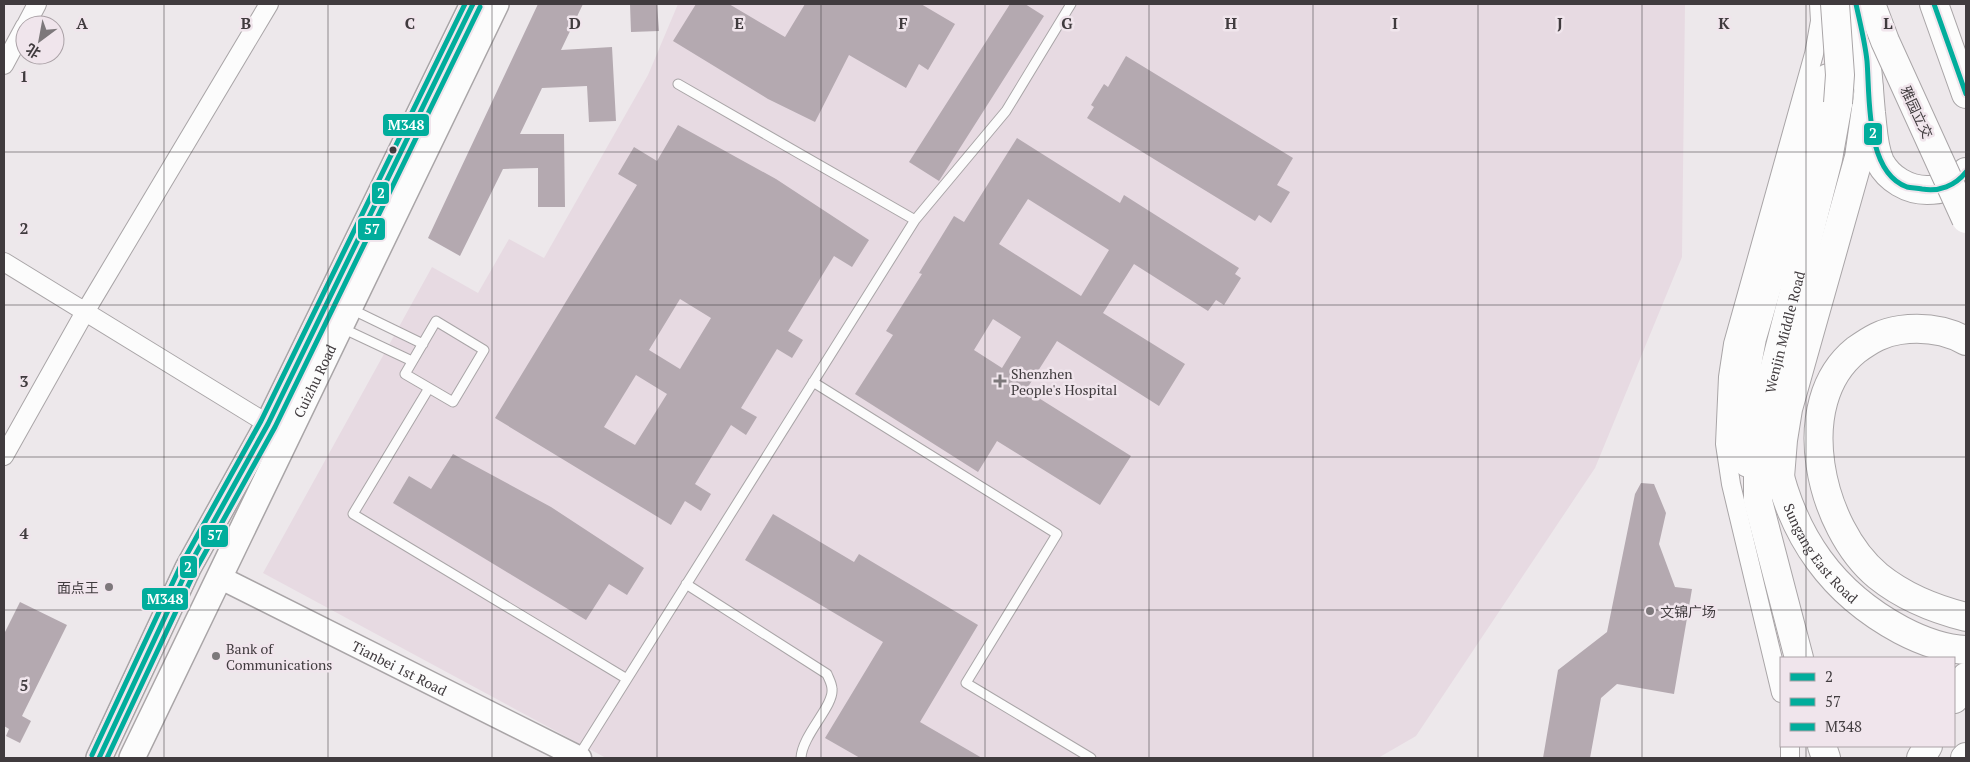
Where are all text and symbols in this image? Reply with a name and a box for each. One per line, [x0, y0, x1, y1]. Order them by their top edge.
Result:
text: A [76, 12, 88, 34]
text: B [241, 12, 251, 34]
text: C [405, 12, 415, 34]
text: D [569, 12, 581, 34]
text: E [734, 12, 744, 34]
text: F [898, 12, 908, 34]
text: G [1061, 12, 1073, 34]
text: H [1225, 12, 1237, 34]
text: I [1392, 12, 1398, 34]
text: J [1557, 12, 1563, 34]
text: K [1718, 12, 1730, 34]
text: L [1883, 12, 1893, 34]
north arrow [15, 15, 65, 65]
text: 北 [22, 40, 44, 63]
text: 1 [19, 65, 29, 87]
street label: 雅园立交 [1897, 83, 1937, 141]
line badge: M348 [382, 113, 430, 137]
text: M348 [388, 115, 424, 134]
line badge: 2 [1863, 122, 1883, 146]
text: 2 [1869, 123, 1877, 142]
unlabelled marker [388, 145, 398, 155]
line badge: 2 [371, 181, 390, 205]
text: 2 [377, 183, 385, 202]
text: 2 [19, 217, 29, 239]
line badge: 57 [357, 217, 386, 241]
text: 57 [364, 219, 380, 238]
street label: Wenjin Middle Road [1760, 269, 1809, 394]
street label: Cuizhu Road [288, 341, 340, 420]
place label: Shenzhen People's Hospital [1011, 364, 1117, 399]
text: 3 [19, 370, 29, 392]
marker: Shenzhen People's Hospital [993, 374, 1007, 388]
street label: Sungang East Road [1780, 500, 1863, 607]
text: 4 [19, 522, 29, 544]
line badge: 57 [200, 524, 229, 548]
text: 57 [207, 525, 223, 544]
line badge: 2 [179, 555, 198, 579]
text: 2 [184, 557, 192, 576]
place label: 面点王 [57, 578, 99, 597]
marker: 面点王 [103, 581, 115, 593]
line badge: M348 [141, 587, 189, 611]
text: M348 [147, 589, 183, 608]
place label: 文锦广场 [1660, 602, 1716, 621]
marker: 文锦广场 [1644, 605, 1656, 617]
street label: Tianbei 1st Road [349, 636, 451, 699]
place label: Bank of Communications [226, 639, 332, 674]
marker: Bank of Communications [210, 650, 222, 662]
legend [1780, 657, 1955, 747]
text: 2 [1825, 666, 1833, 686]
text: 5 [19, 674, 29, 696]
text: 57 [1825, 691, 1841, 711]
text: M348 [1825, 716, 1862, 736]

